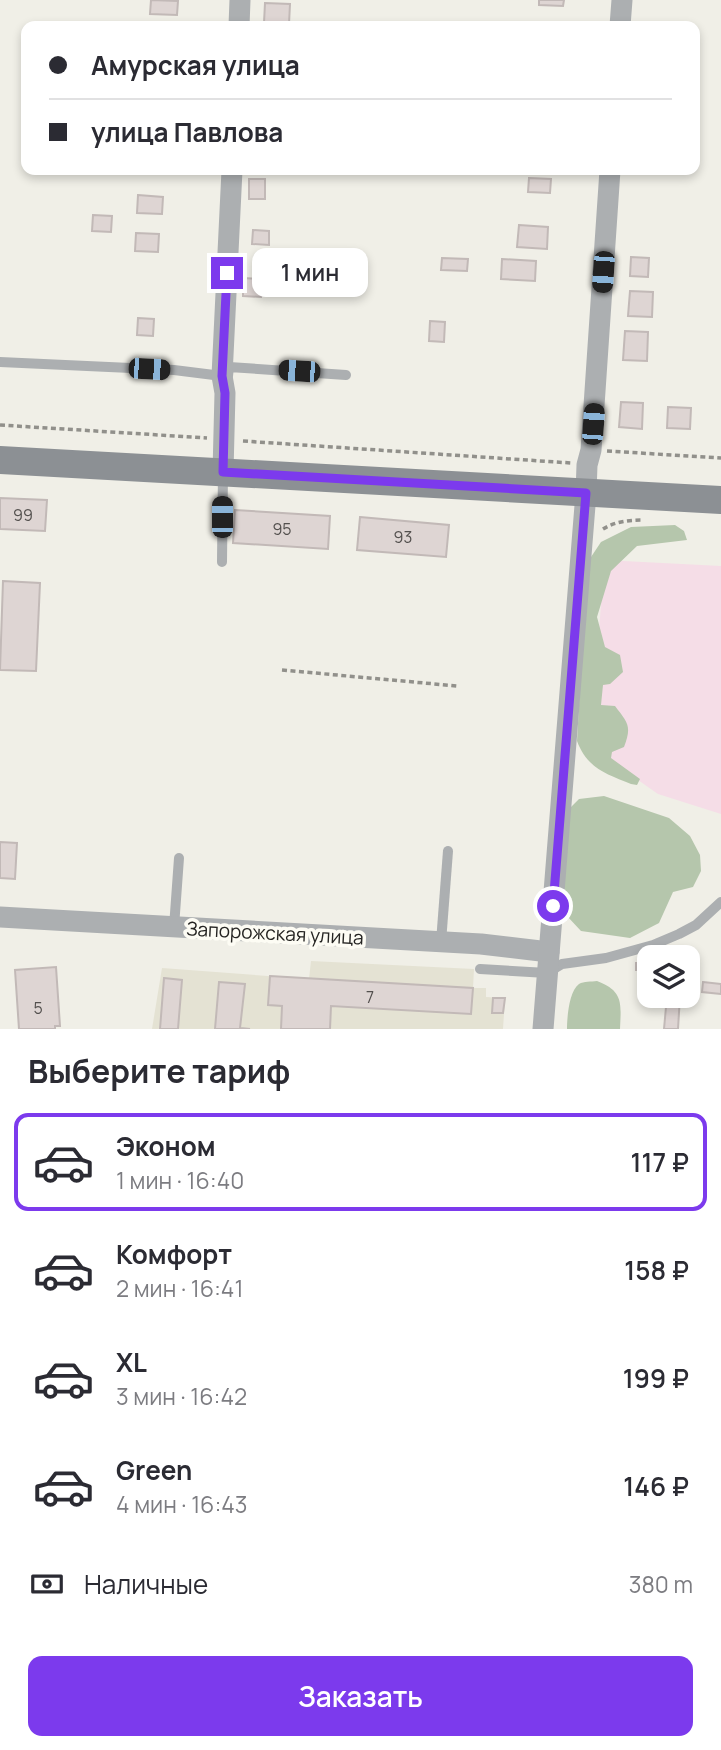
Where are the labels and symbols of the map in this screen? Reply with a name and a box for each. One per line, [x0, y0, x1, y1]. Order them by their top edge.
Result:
callout: 1 мин [252, 248, 367, 298]
car [592, 250, 615, 294]
route end [211, 257, 243, 289]
car [128, 357, 171, 381]
car [278, 359, 321, 383]
car [582, 402, 605, 446]
car [212, 496, 233, 538]
house number: 99 [13, 504, 33, 526]
house number: 95 [272, 518, 292, 540]
house number: 93 [394, 526, 412, 548]
route start [537, 890, 569, 922]
street label: Запорожская улица [186, 915, 364, 951]
house number: 7 [366, 986, 374, 1008]
house number: 5 [33, 997, 43, 1019]

